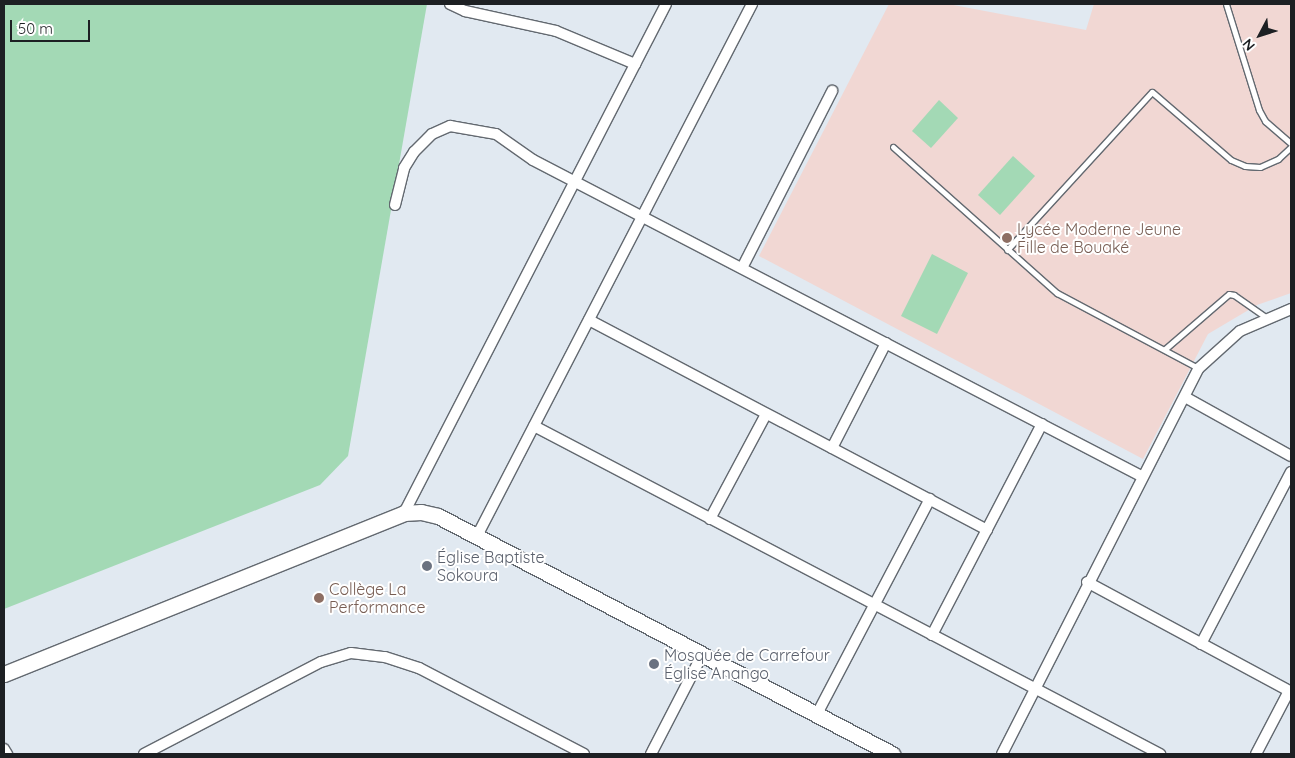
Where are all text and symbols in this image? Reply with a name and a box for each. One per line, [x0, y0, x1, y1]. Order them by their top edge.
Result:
scale bar [12, 10, 92, 42]
north arrow [1235, 10, 1285, 60]
text: 50 m [18, 19, 53, 38]
text: N [1238, 35, 1259, 54]
place label: Lycée Moderne Jeune Fille de Bouaké [1017, 219, 1181, 257]
marker: Lycée Moderne Jeune Fille de Bouaké [1001, 232, 1013, 244]
place label: Église Baptiste Sokoura [437, 547, 545, 585]
marker: Église Baptiste Sokoura [421, 560, 433, 572]
place label: Collège La Performance [329, 579, 425, 617]
marker: Collège La Performance [313, 592, 325, 604]
place label: Mosquée de Carrefour Église Anango [664, 645, 830, 683]
marker: Mosquée de Carrefour Église Anango [648, 658, 660, 670]

